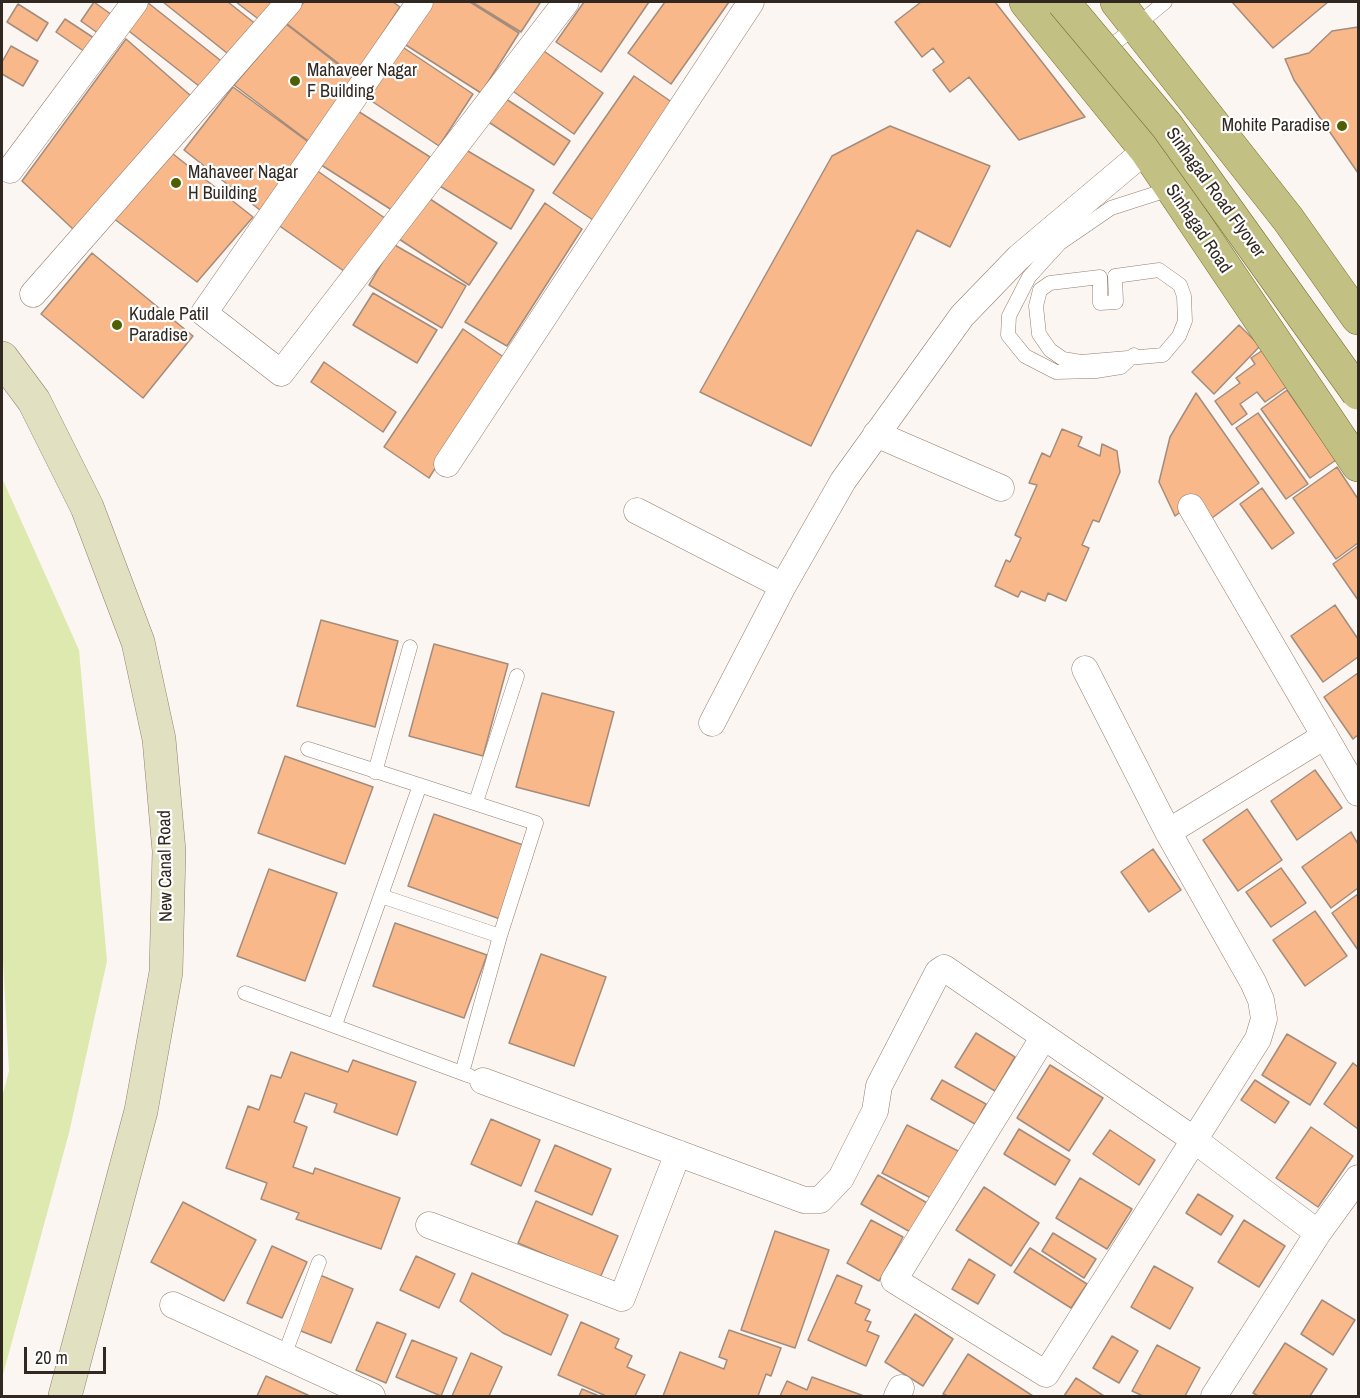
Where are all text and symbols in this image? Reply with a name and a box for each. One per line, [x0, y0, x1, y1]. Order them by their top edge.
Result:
place label: Mahaveer Nagar F Building [307, 60, 417, 103]
marker: Mahaveer Nagar F Building [288, 74, 302, 88]
place label: Mohite Paradise [1222, 115, 1330, 137]
marker: Mohite Paradise [1335, 119, 1349, 133]
street label: Sinhagad Road Flyover [1161, 124, 1269, 262]
place label: Mahaveer Nagar H Building [188, 162, 298, 204]
marker: Mahaveer Nagar H Building [169, 176, 183, 190]
street label: Sinhagad Road [1160, 180, 1236, 278]
place label: Kudale Patil Paradise [129, 304, 209, 346]
marker: Kudale Patil Paradise [110, 318, 124, 332]
street label: New Canal Road [154, 810, 178, 922]
scale bar [27, 1335, 110, 1373]
text: 20 m [35, 1345, 68, 1370]

